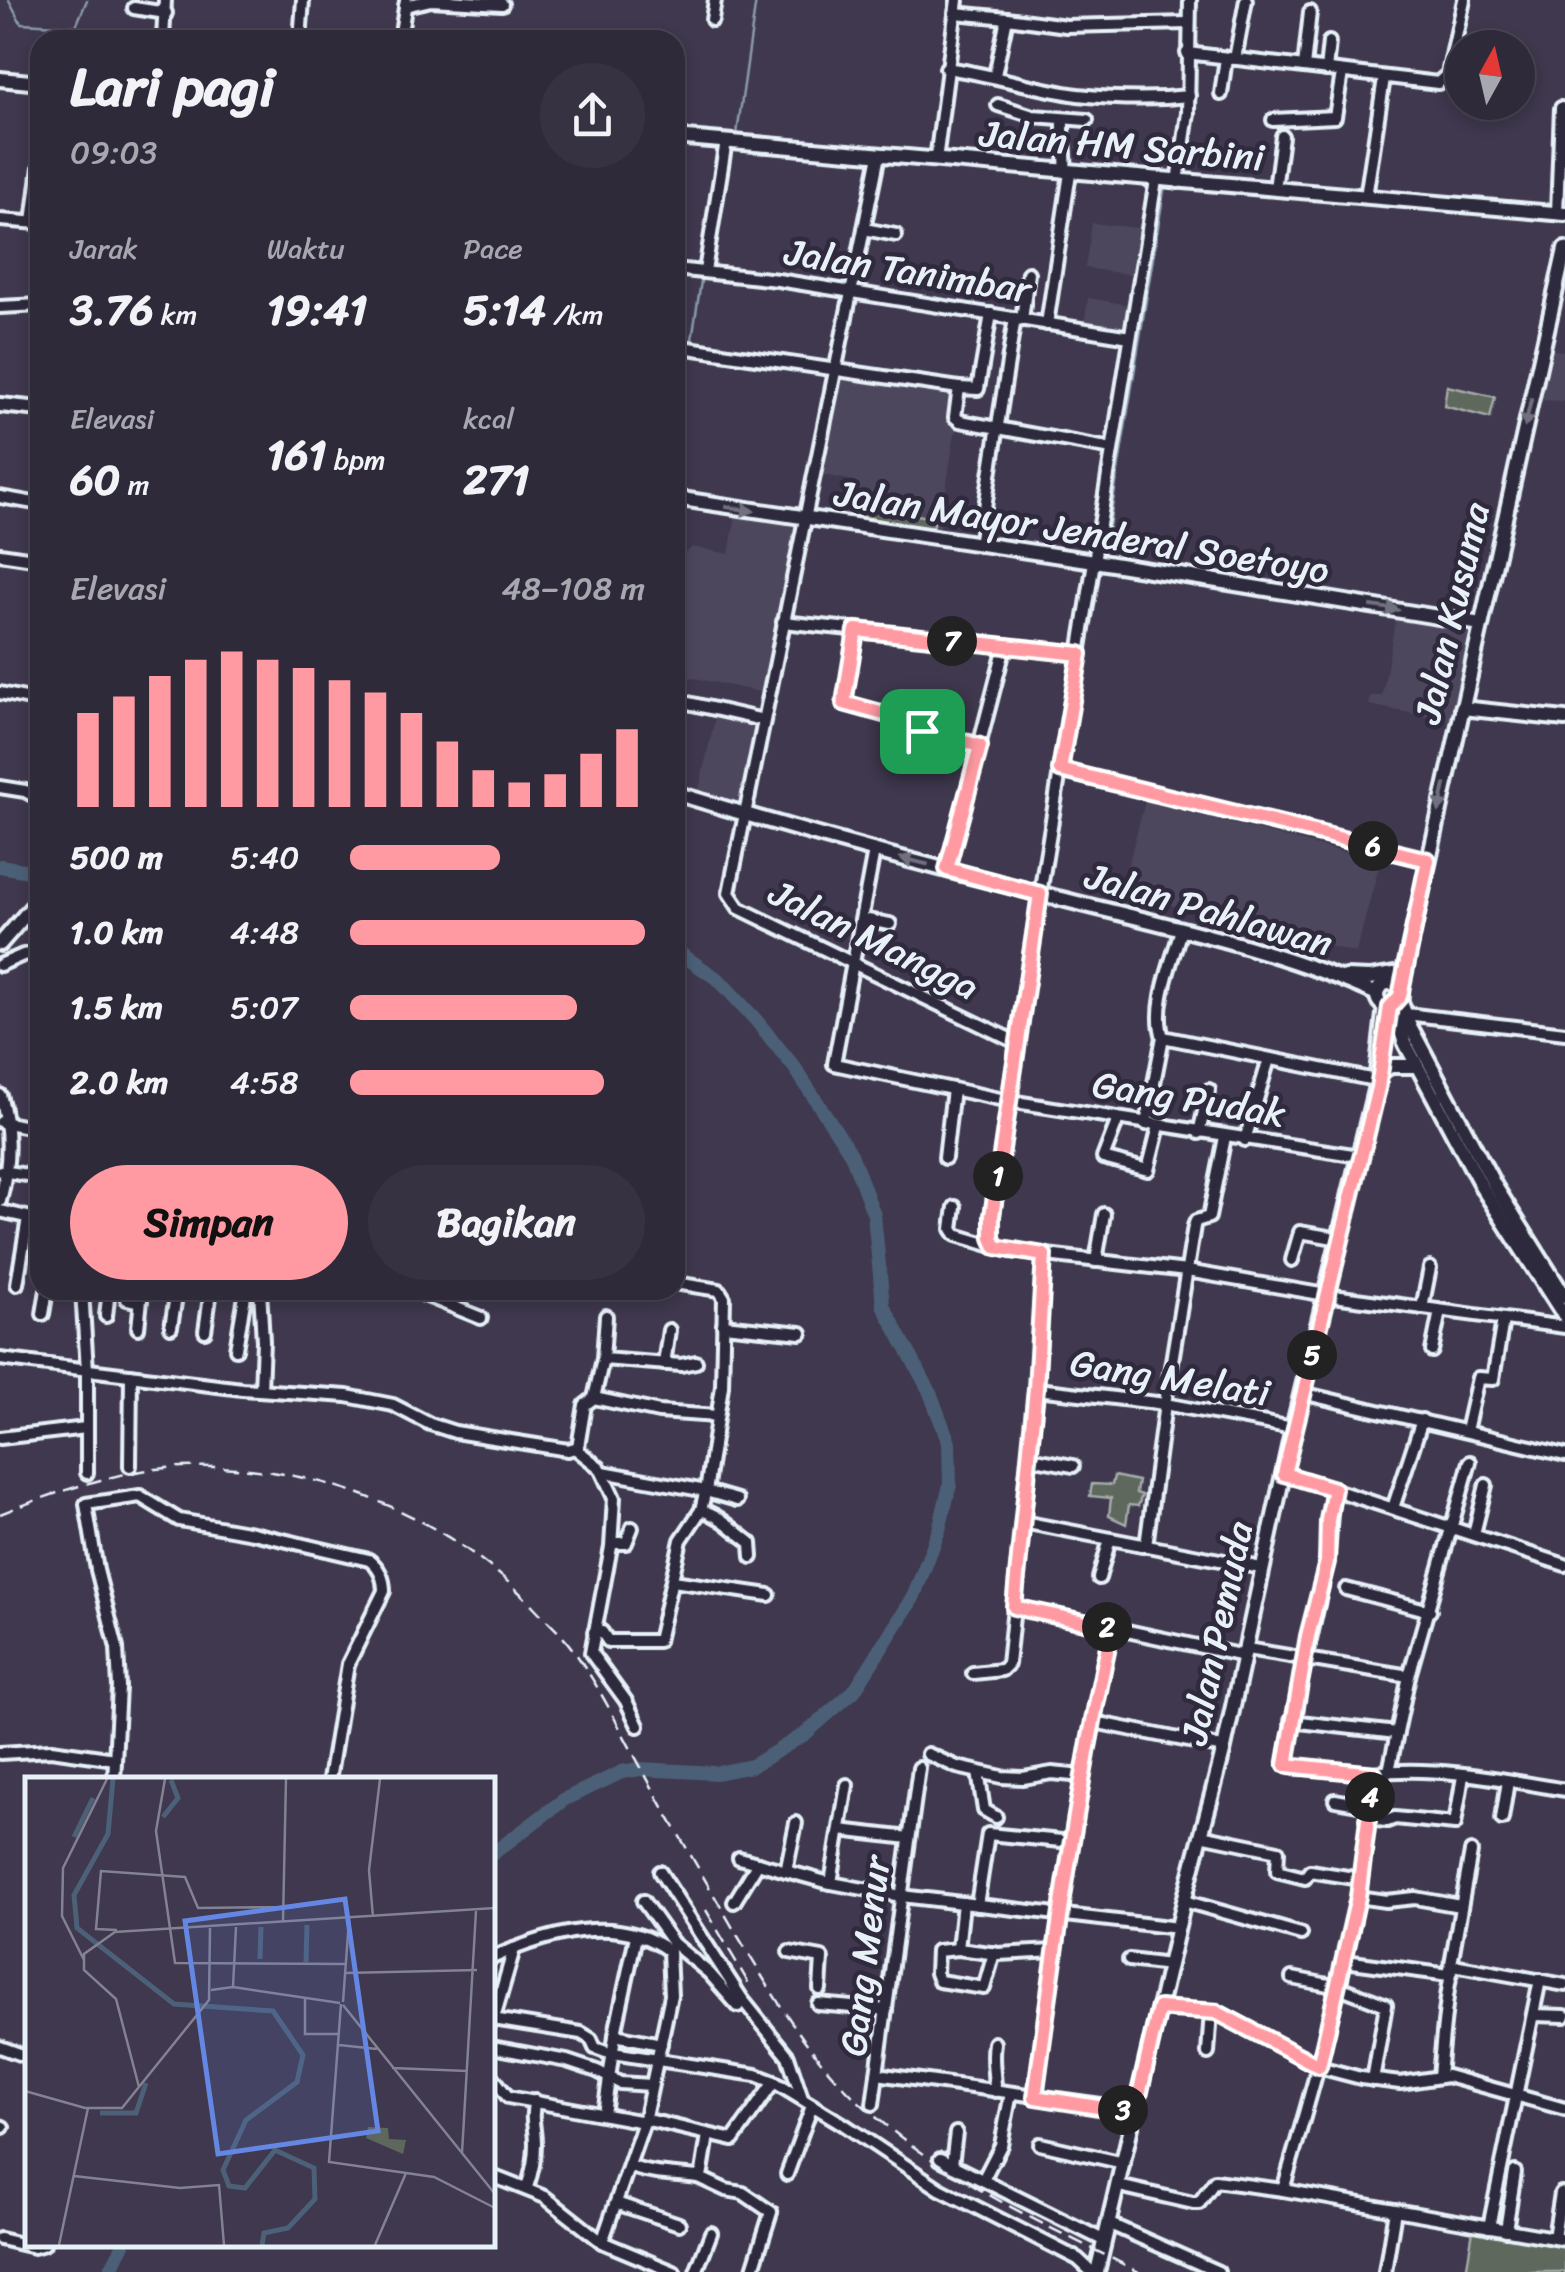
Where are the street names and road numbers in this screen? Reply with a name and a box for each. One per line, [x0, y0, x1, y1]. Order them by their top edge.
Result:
street label: Jalan HM Sarbini [975, 100, 1268, 192]
street label: Jalan Tanimbar [778, 218, 1038, 324]
street label: Jalan Mayor Jenderal Soetoyo [828, 460, 1334, 604]
street label: Jalan Kusuma [1394, 495, 1510, 732]
street label: Jalan Pahlawan [1076, 842, 1340, 977]
street label: Jalan Mangga [756, 859, 991, 1020]
street label: Gang Pudak [1088, 1051, 1291, 1147]
street label: Gang Melati [1065, 1329, 1276, 1427]
street label: Jalan Pemuda [1160, 1514, 1273, 1753]
street label: Gang Menur [820, 1850, 911, 2060]

